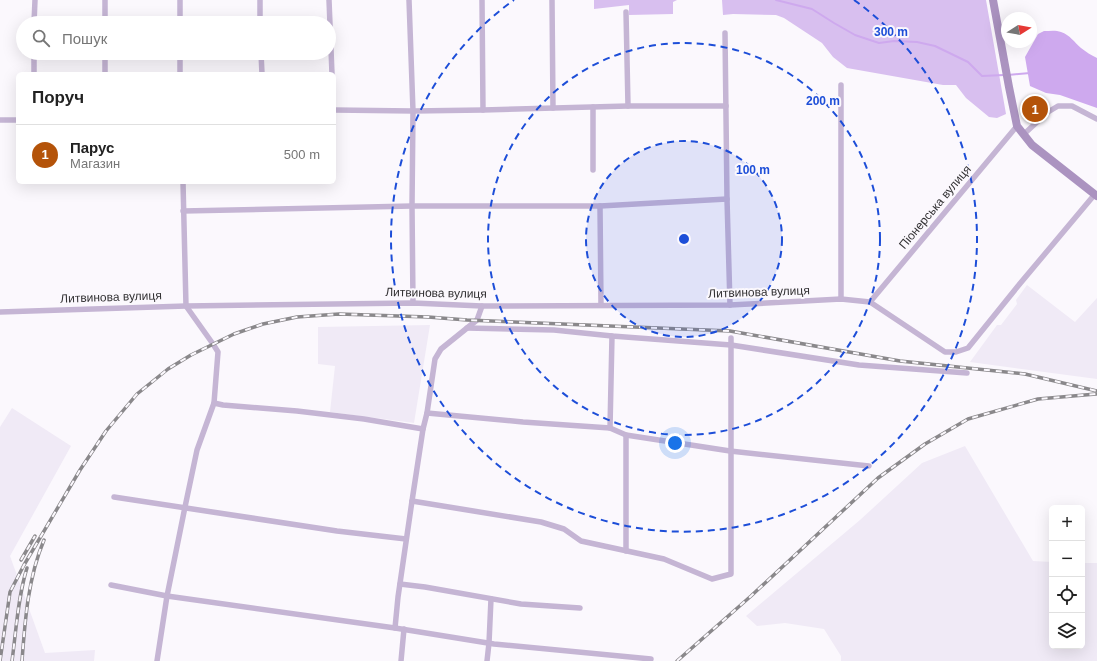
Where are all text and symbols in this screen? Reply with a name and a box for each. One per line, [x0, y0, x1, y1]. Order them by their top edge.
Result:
north arrow [1001, 12, 1037, 48]
search box [16, 16, 336, 60]
text: 300 m [874, 25, 908, 39]
icon: search [30, 27, 52, 49]
text: Пошук [62, 30, 107, 47]
text: Поруч [32, 88, 84, 107]
text: 200 m [806, 94, 840, 108]
pin: 1 [1022, 94, 1048, 124]
text: Парус [70, 139, 114, 156]
text: 1 [41, 147, 49, 162]
text: 500 m [284, 147, 320, 162]
text: Магазин [70, 156, 120, 171]
street label: Піонерська вулиця [896, 162, 974, 252]
text: 100 m [736, 163, 770, 177]
centre of rings [677, 232, 691, 246]
street label: Литвинова вулиця [708, 283, 810, 301]
street label: Литвинова вулиця [385, 285, 487, 301]
street label: Литвинова вулиця [60, 288, 162, 306]
your location [665, 433, 685, 453]
map controls [1049, 505, 1085, 649]
button: + [1049, 505, 1085, 541]
button: − [1049, 541, 1085, 577]
button: locate [1049, 577, 1085, 613]
button: layers [1049, 613, 1085, 649]

